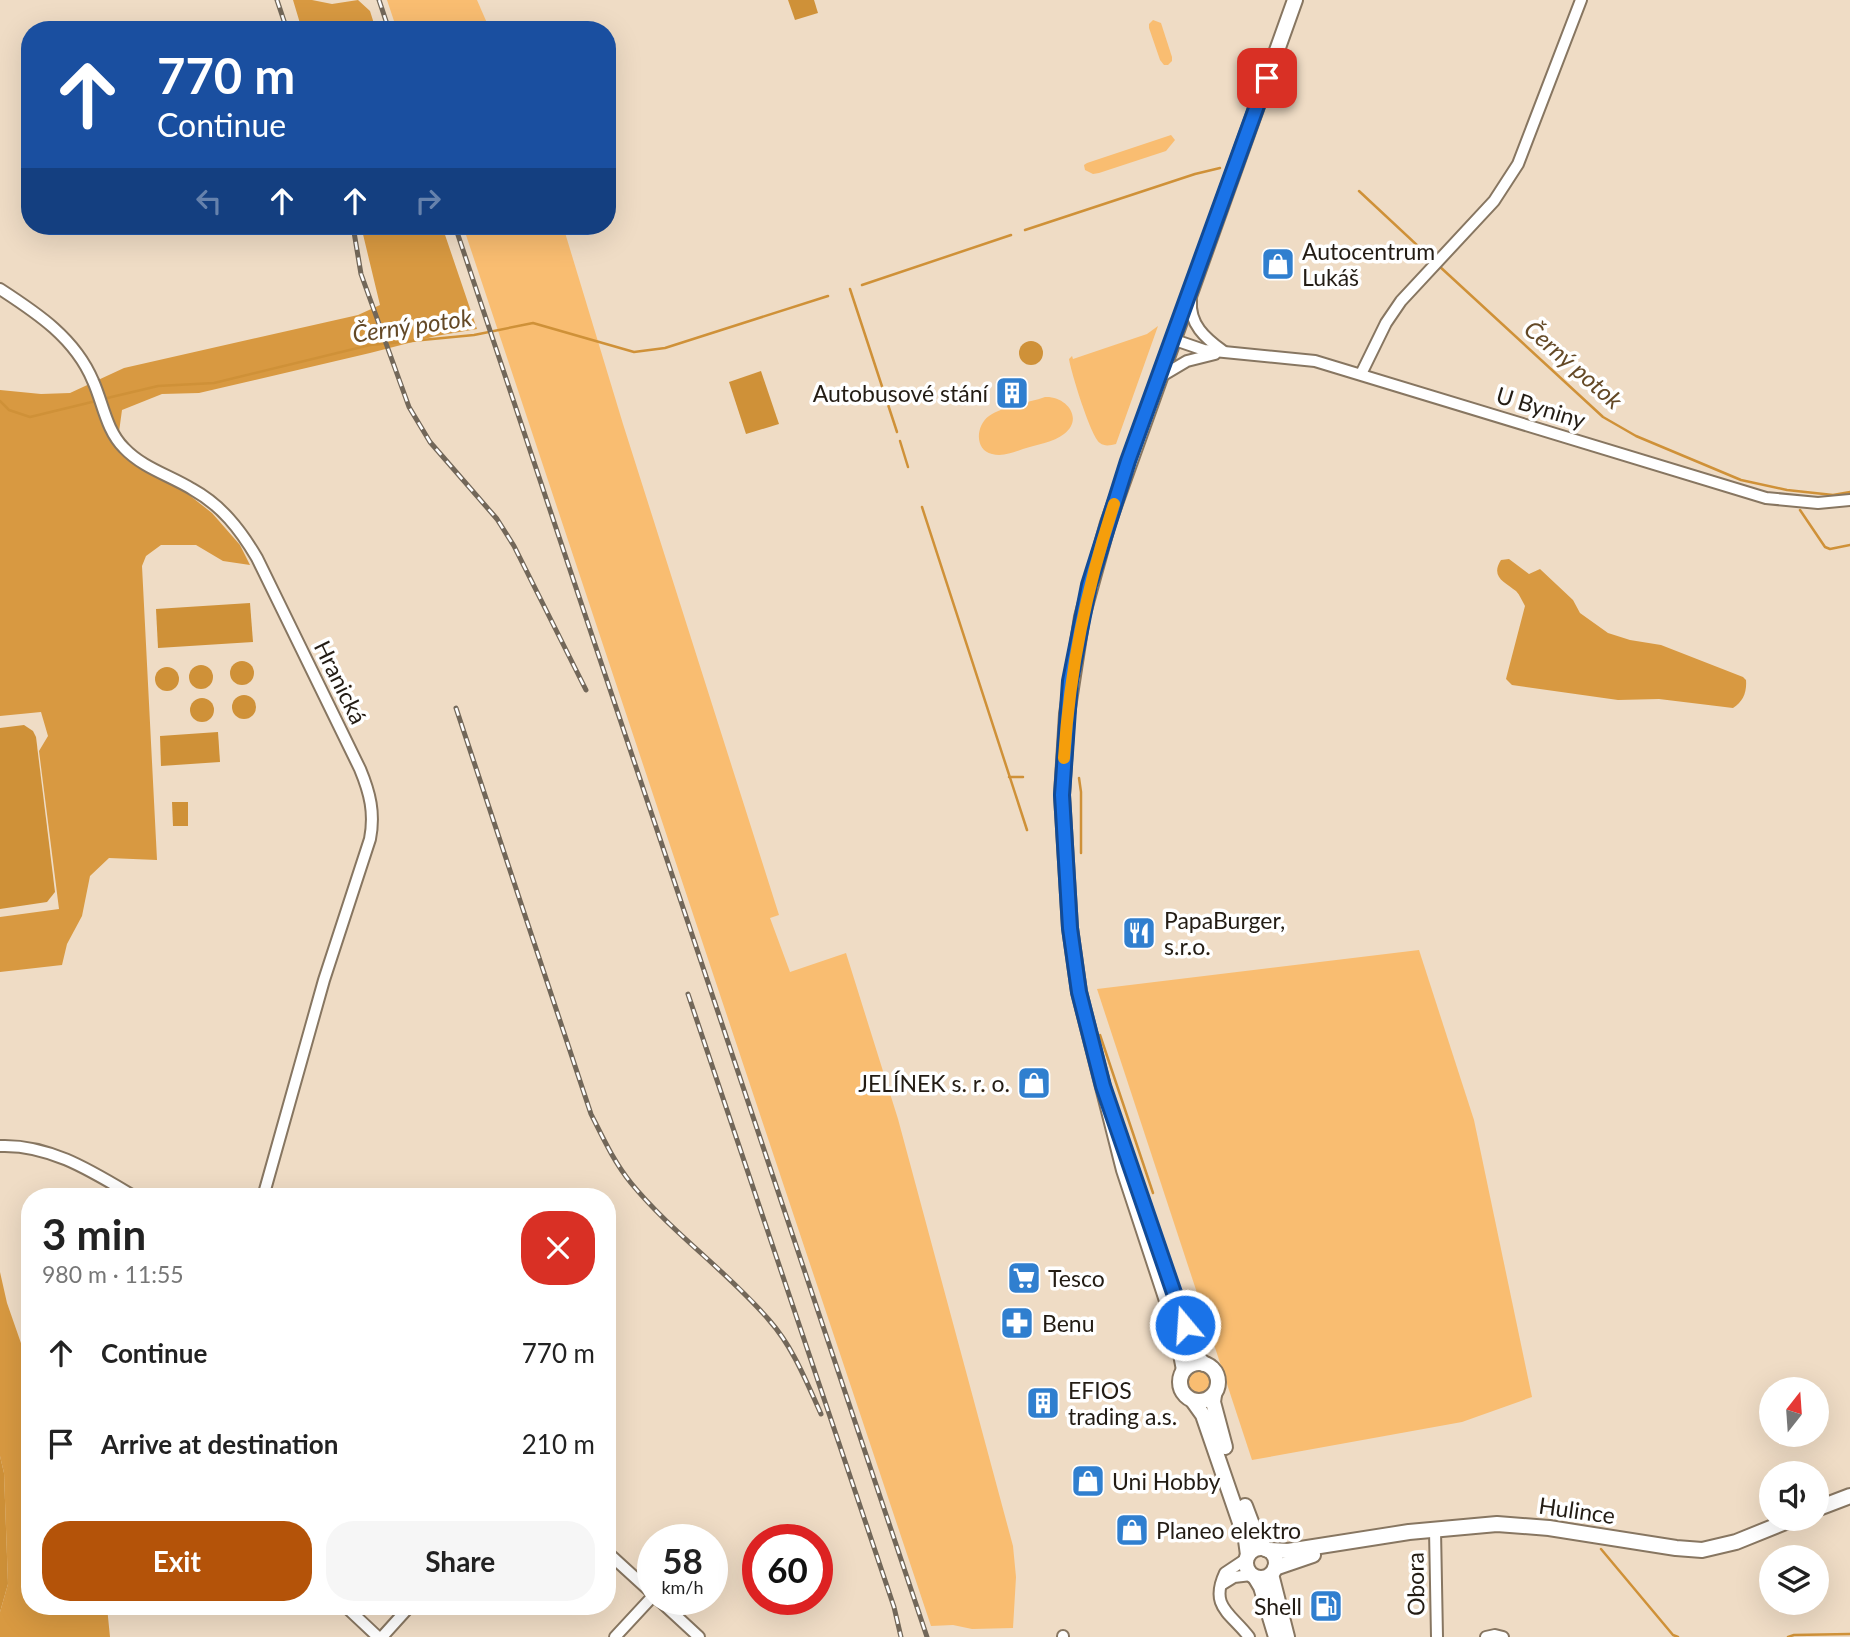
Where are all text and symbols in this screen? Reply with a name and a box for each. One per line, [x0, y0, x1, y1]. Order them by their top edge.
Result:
text: 770 m [157, 46, 295, 104]
pin [1237, 48, 1297, 108]
icon: ahead [42, 49, 133, 140]
icon: arrive [1248, 59, 1286, 97]
text: Continue [157, 105, 286, 144]
icon: left [190, 182, 228, 220]
icon: ahead [263, 182, 301, 220]
icon: ahead [336, 182, 374, 220]
icon: right [409, 182, 447, 220]
place label: Autocentrum Lukáš [1302, 237, 1435, 291]
shop icon: Autocentrum Lukáš [1259, 245, 1297, 283]
water label: Černý potok [350, 302, 474, 348]
water label: Černý potok [1519, 314, 1629, 415]
building icon: Autobusové stání [993, 374, 1031, 412]
place label: Autobusové stání [813, 379, 989, 407]
street label: U Byniny [1493, 380, 1589, 434]
street label: Hranická [309, 636, 373, 728]
place label: PapaBurger, s.r.o. [1164, 906, 1285, 960]
restaurant icon: PapaBurger, s.r.o. [1120, 914, 1158, 952]
shop icon: JELÍNEK s. r. o. [1015, 1064, 1053, 1102]
place label: JELÍNEK s. r. o. [858, 1069, 1010, 1097]
text: 3 min [42, 1209, 146, 1259]
button: close [521, 1211, 595, 1285]
supermarket icon: Tesco [1005, 1259, 1043, 1297]
text: 980 m · 11:55 [42, 1260, 184, 1288]
place label: Tesco [1048, 1264, 1105, 1292]
position arrow [1148, 1288, 1222, 1362]
pharmacy icon: Benu [998, 1304, 1036, 1342]
place label: Benu [1042, 1309, 1095, 1337]
icon: ahead [42, 1334, 80, 1372]
text: Continue [101, 1337, 207, 1369]
text: 770 m [522, 1337, 595, 1369]
place label: EFIOS trading a.s. [1068, 1376, 1177, 1430]
north arrow [1759, 1377, 1829, 1447]
map controls [1759, 1377, 1829, 1615]
building icon: EFIOS trading a.s. [1024, 1384, 1062, 1422]
icon: arrive [42, 1425, 80, 1463]
text: Arrive at destination [101, 1428, 338, 1460]
text: 210 m [522, 1428, 595, 1460]
button: sound [1759, 1461, 1829, 1531]
shop icon: Uni Hobby [1069, 1462, 1107, 1500]
place label: Uni Hobby [1112, 1467, 1221, 1495]
street label: Hulince [1537, 1491, 1617, 1529]
shop icon: Planeo elektro [1113, 1511, 1151, 1549]
place label: Planeo elektro [1156, 1516, 1301, 1544]
button: Exit [42, 1521, 312, 1601]
button: Share [326, 1521, 595, 1601]
speed limit sign: 60 [742, 1524, 833, 1615]
text: 58 [662, 1539, 703, 1581]
button: layers [1759, 1545, 1829, 1615]
street label: Obora [1400, 1552, 1430, 1616]
text: km/h [661, 1576, 704, 1598]
fuel station icon: Shell [1307, 1587, 1345, 1625]
place label: Shell [1254, 1592, 1302, 1620]

